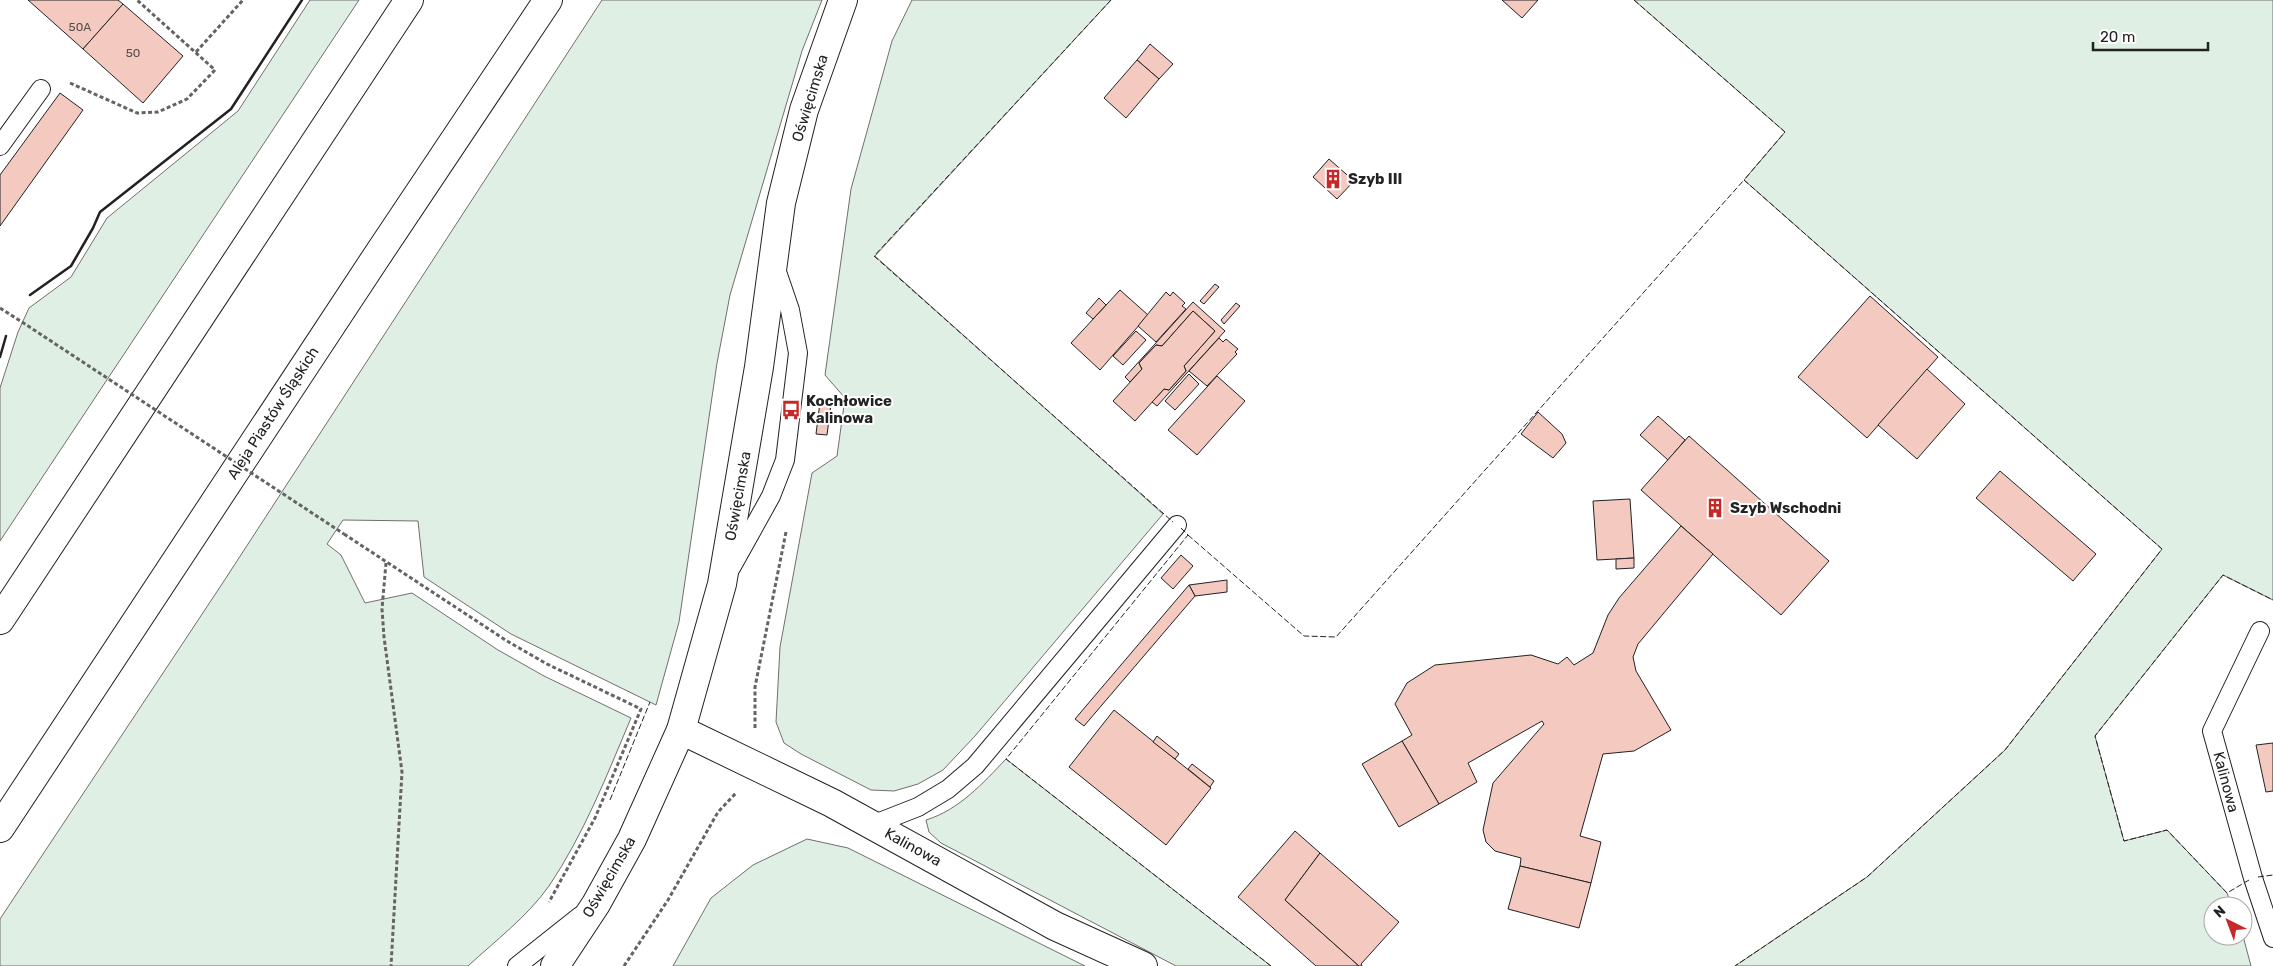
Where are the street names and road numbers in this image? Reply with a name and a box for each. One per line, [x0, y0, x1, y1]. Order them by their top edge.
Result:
street label: Oświęcimska [788, 52, 832, 144]
street label: Aleja Piastów Śląskich [223, 343, 323, 483]
street label: Oświęcimska [721, 450, 755, 542]
street label: Kalinowa [2209, 750, 2243, 814]
street label: Kalinowa [882, 824, 944, 870]
street label: Oświęcimska [579, 833, 639, 921]

